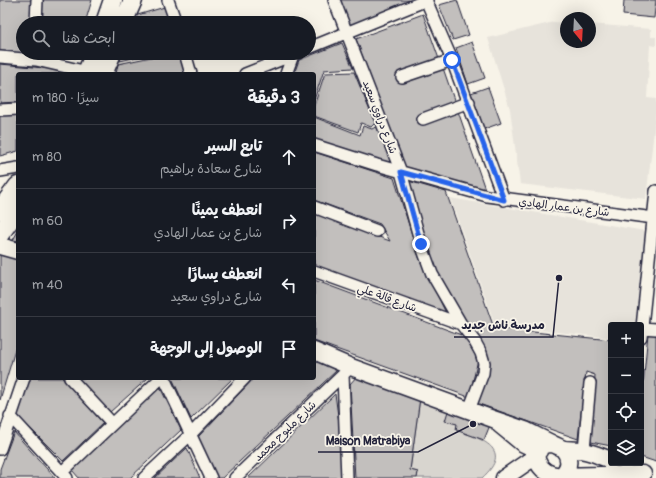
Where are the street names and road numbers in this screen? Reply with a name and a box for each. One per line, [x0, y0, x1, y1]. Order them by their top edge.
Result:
street label: شارع دراوي سعيد [358, 79, 400, 156]
street label: شارع بن عمار الهادي [518, 195, 610, 221]
street label: شارع قالة علي [354, 281, 418, 318]
street label: شارع مليوح محمد [251, 398, 320, 465]

